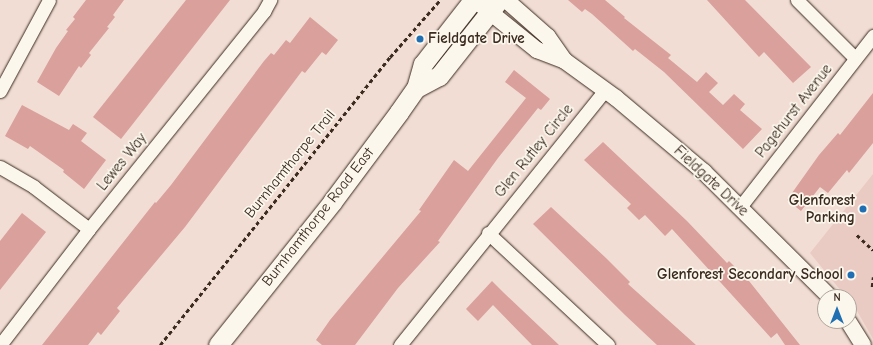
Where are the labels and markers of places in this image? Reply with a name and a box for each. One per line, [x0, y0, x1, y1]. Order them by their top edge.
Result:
place label: Fieldgate Drive [428, 30, 525, 48]
marker: Fieldgate Drive [415, 34, 425, 44]
place label: Glenforest Parking [789, 191, 855, 226]
marker: Glenforest Parking [858, 204, 868, 214]
place label: Glenforest Secondary School [657, 266, 843, 284]
marker: Glenforest Secondary School [846, 270, 856, 280]

